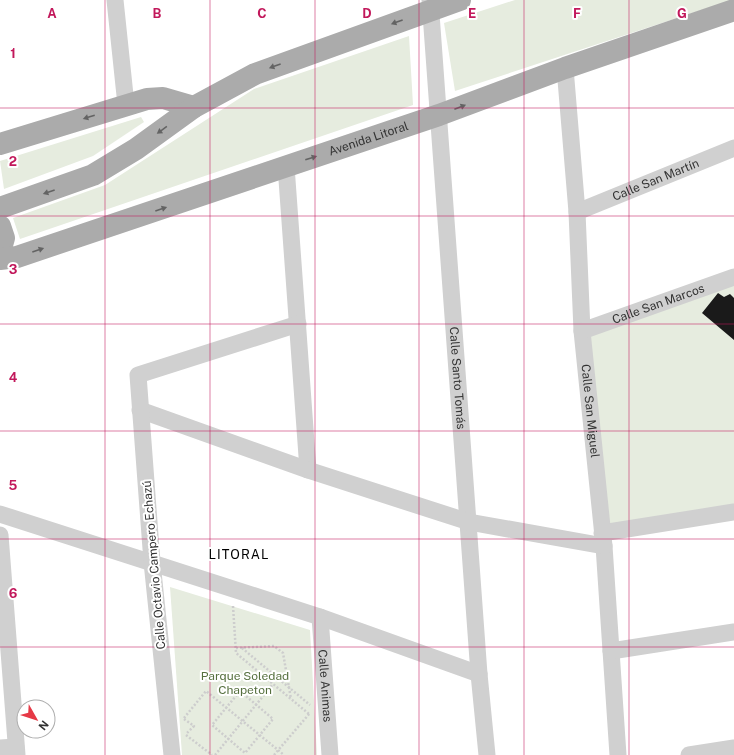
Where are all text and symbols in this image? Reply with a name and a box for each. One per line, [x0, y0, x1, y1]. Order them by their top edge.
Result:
text: A [47, 6, 57, 21]
text: B [153, 6, 162, 21]
text: C [257, 6, 267, 21]
text: D [362, 6, 372, 21]
text: E [468, 6, 476, 21]
text: F [573, 6, 581, 21]
text: G [677, 6, 687, 21]
one-way arrow [391, 20, 403, 26]
text: 1 [10, 46, 16, 61]
one-way arrow [269, 64, 281, 70]
one-way arrow [455, 104, 467, 110]
one-way arrow [83, 114, 95, 120]
street label: Avenida Litoral [327, 119, 411, 159]
one-way arrow [157, 126, 168, 134]
text: 2 [9, 154, 17, 169]
one-way arrow [305, 155, 317, 161]
street label: Calle San Martín [610, 156, 701, 204]
one-way arrow [42, 189, 54, 195]
one-way arrow [155, 205, 167, 211]
one-way arrow [32, 247, 44, 253]
text: 3 [9, 262, 18, 277]
street label: Calle San Marcos [610, 281, 706, 327]
street label: Calle Santo Tomás [447, 326, 468, 430]
street label: Calle San Miguel [578, 363, 602, 459]
text: 4 [9, 370, 18, 385]
text: 5 [9, 478, 18, 493]
street label: Calle Octavio Campero Echazú [140, 480, 168, 650]
district label: LITORAL [209, 547, 269, 562]
text: 6 [9, 586, 18, 601]
street label: Calle Animas [315, 649, 335, 723]
park label: Parque Soledad Chapeton [201, 669, 289, 697]
north arrow [16, 699, 56, 739]
text: N [36, 718, 51, 732]

